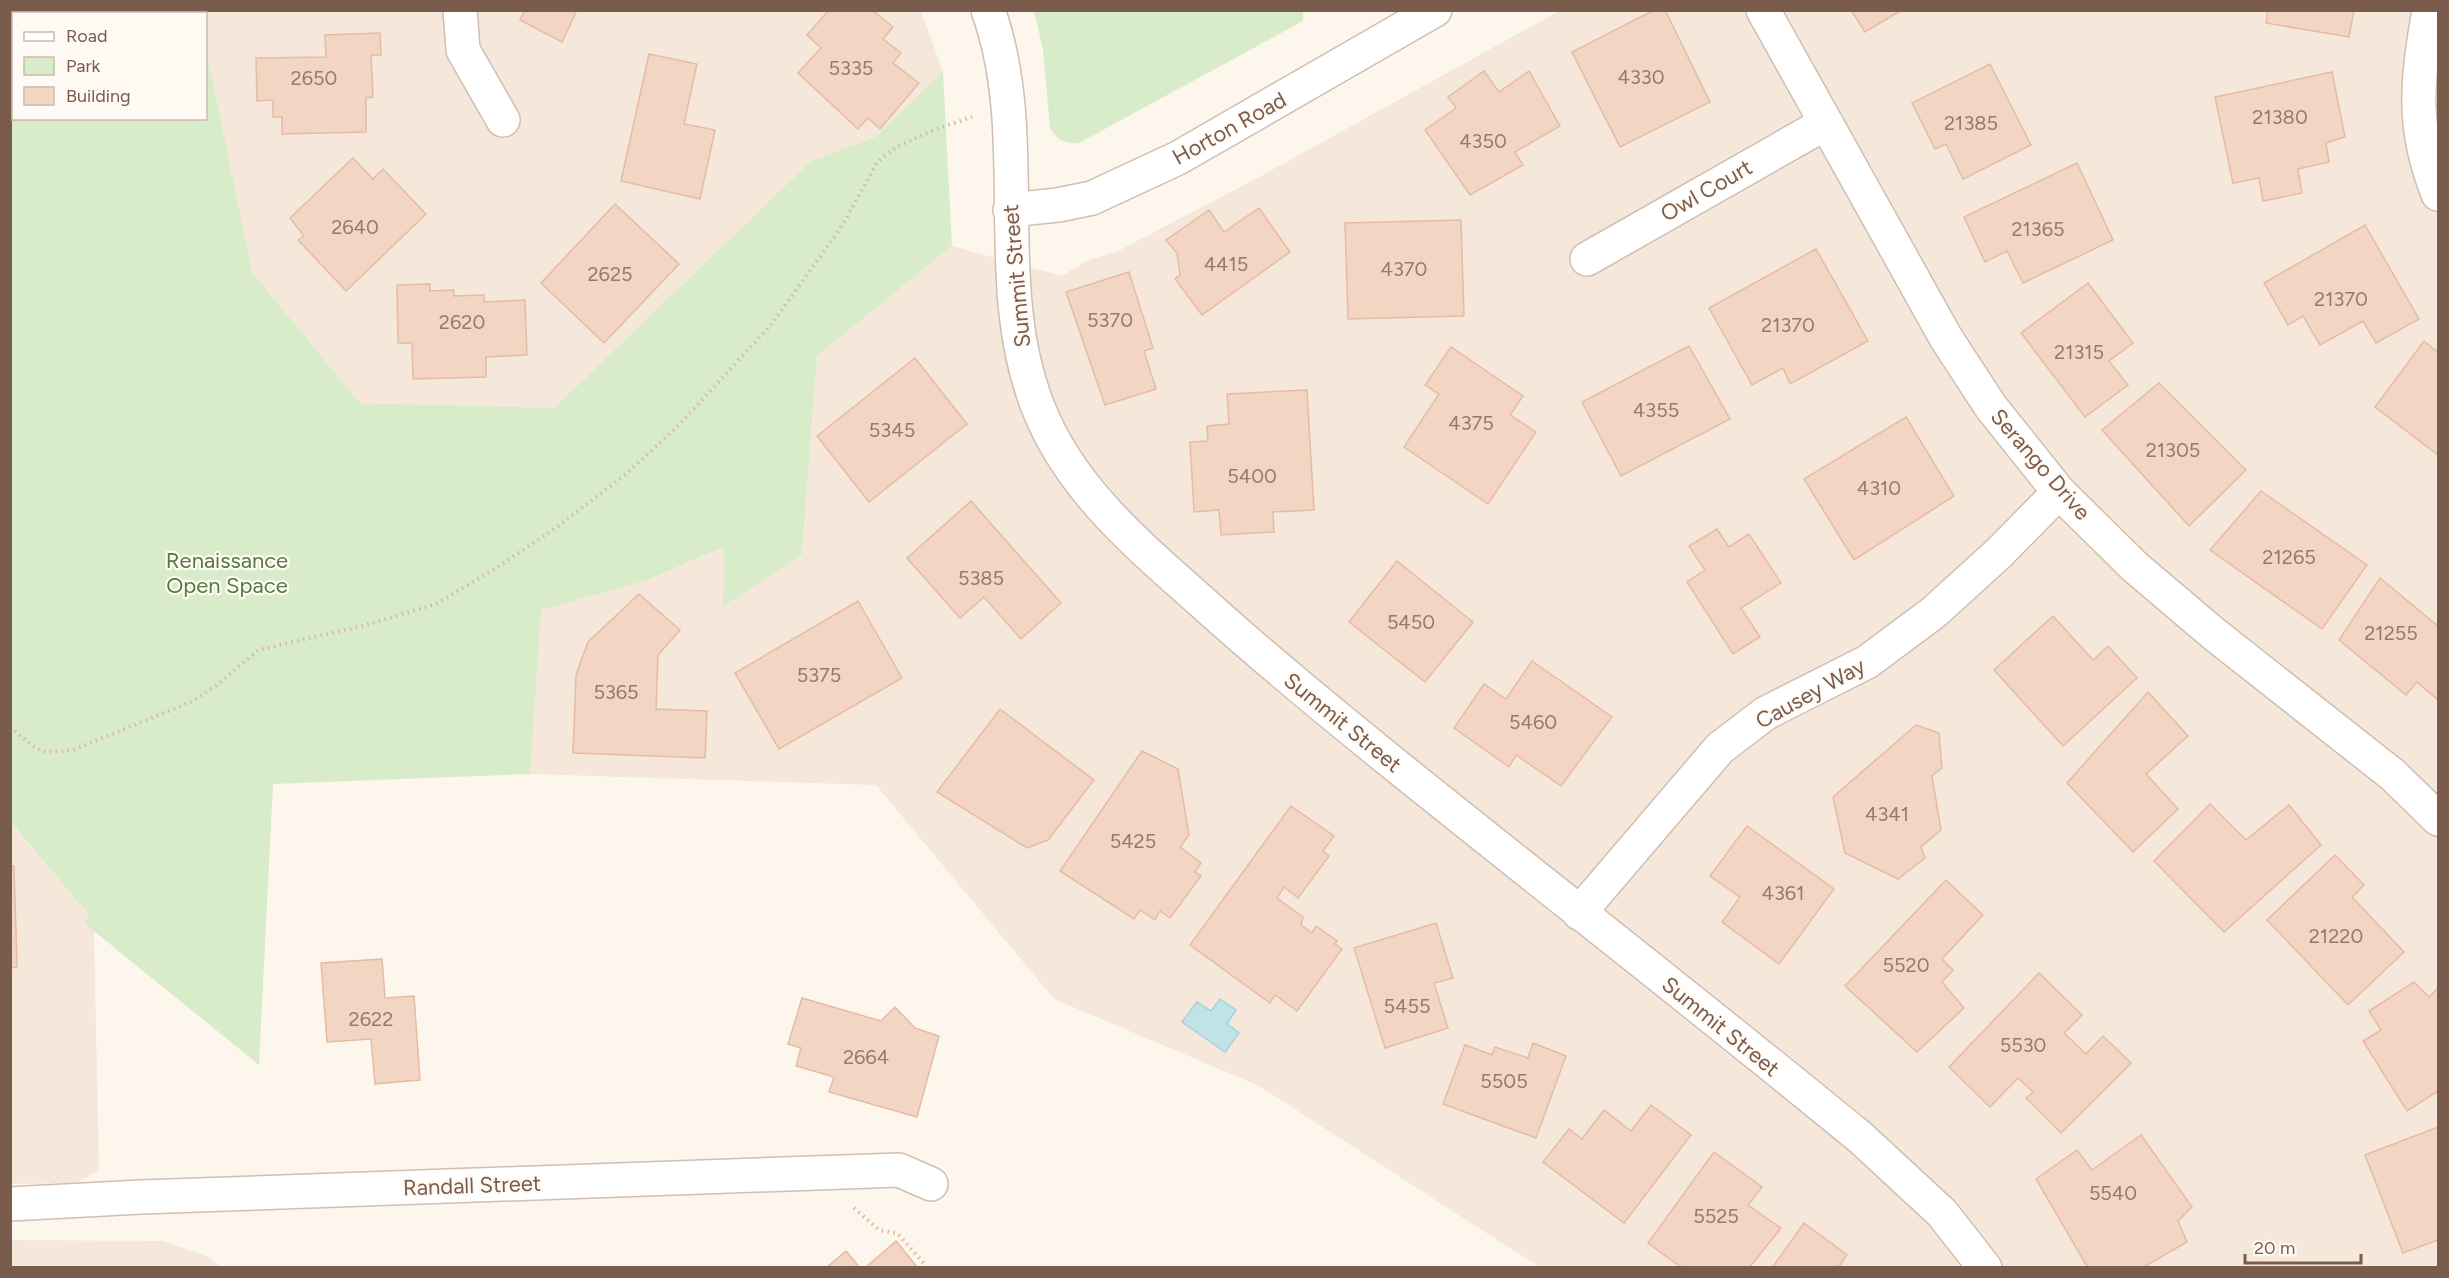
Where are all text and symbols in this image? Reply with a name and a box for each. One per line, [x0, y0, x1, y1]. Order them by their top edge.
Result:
legend [12, 12, 207, 120]
text: Road [66, 25, 107, 47]
text: Park [66, 55, 101, 77]
house number: 5335 [829, 56, 873, 80]
house number: 4330 [1618, 65, 1665, 89]
house number: 2650 [291, 66, 337, 90]
text: Building [66, 85, 131, 107]
street label: Horton Road [1168, 86, 1291, 171]
house number: 21380 [2252, 105, 2308, 129]
house number: 21385 [1944, 111, 1998, 135]
house number: 4350 [1459, 129, 1507, 153]
street label: Owl Court [1656, 153, 1757, 227]
street label: Summit Street [997, 203, 1036, 349]
house number: 2640 [331, 215, 379, 239]
house number: 21365 [2011, 217, 2065, 241]
house number: 4415 [1204, 252, 1248, 276]
house number: 4370 [1381, 257, 1427, 281]
house number: 2625 [587, 262, 633, 286]
house number: 21370 [2314, 287, 2368, 311]
house number: 5370 [1087, 308, 1133, 332]
house number: 2620 [439, 310, 485, 334]
house number: 21370 [1761, 313, 1815, 337]
house number: 21315 [2054, 340, 2104, 364]
house number: 4355 [1633, 398, 1679, 422]
street label: Serango Drive [1985, 403, 2096, 525]
house number: 4375 [1448, 411, 1494, 435]
house number: 5345 [869, 418, 915, 442]
house number: 21305 [2146, 438, 2200, 462]
house number: 5400 [1227, 464, 1277, 488]
house number: 4310 [1857, 476, 1901, 500]
house number: 21265 [2262, 545, 2316, 569]
park label: Renaissance Open Space [166, 547, 288, 599]
house number: 5385 [958, 566, 1004, 590]
house number: 5450 [1387, 610, 1435, 634]
house number: 21255 [2364, 621, 2418, 645]
street label: Causey Way [1751, 652, 1870, 735]
house number: 5375 [797, 663, 841, 687]
street label: Summit Street [1278, 667, 1407, 778]
house number: 5365 [593, 680, 639, 704]
house number: 5460 [1509, 710, 1557, 734]
house number: 4341 [1865, 802, 1909, 826]
house number: 5425 [1110, 829, 1156, 853]
house number: 4361 [1762, 881, 1804, 905]
house number: 21220 [2309, 924, 2363, 948]
house number: 5520 [1883, 953, 1930, 977]
street label: Summit Street [1656, 971, 1785, 1082]
house number: 5455 [1384, 994, 1430, 1018]
house number: 2622 [349, 1007, 393, 1031]
house number: 5530 [2000, 1033, 2046, 1057]
house number: 2664 [843, 1045, 889, 1069]
house number: 5505 [1480, 1069, 1528, 1093]
street label: Randall Street [403, 1170, 542, 1201]
house number: 5540 [2089, 1181, 2137, 1205]
house number: 5525 [1693, 1204, 1739, 1228]
scale bar [2245, 1227, 2360, 1265]
text: 20 m [2254, 1237, 2295, 1259]

